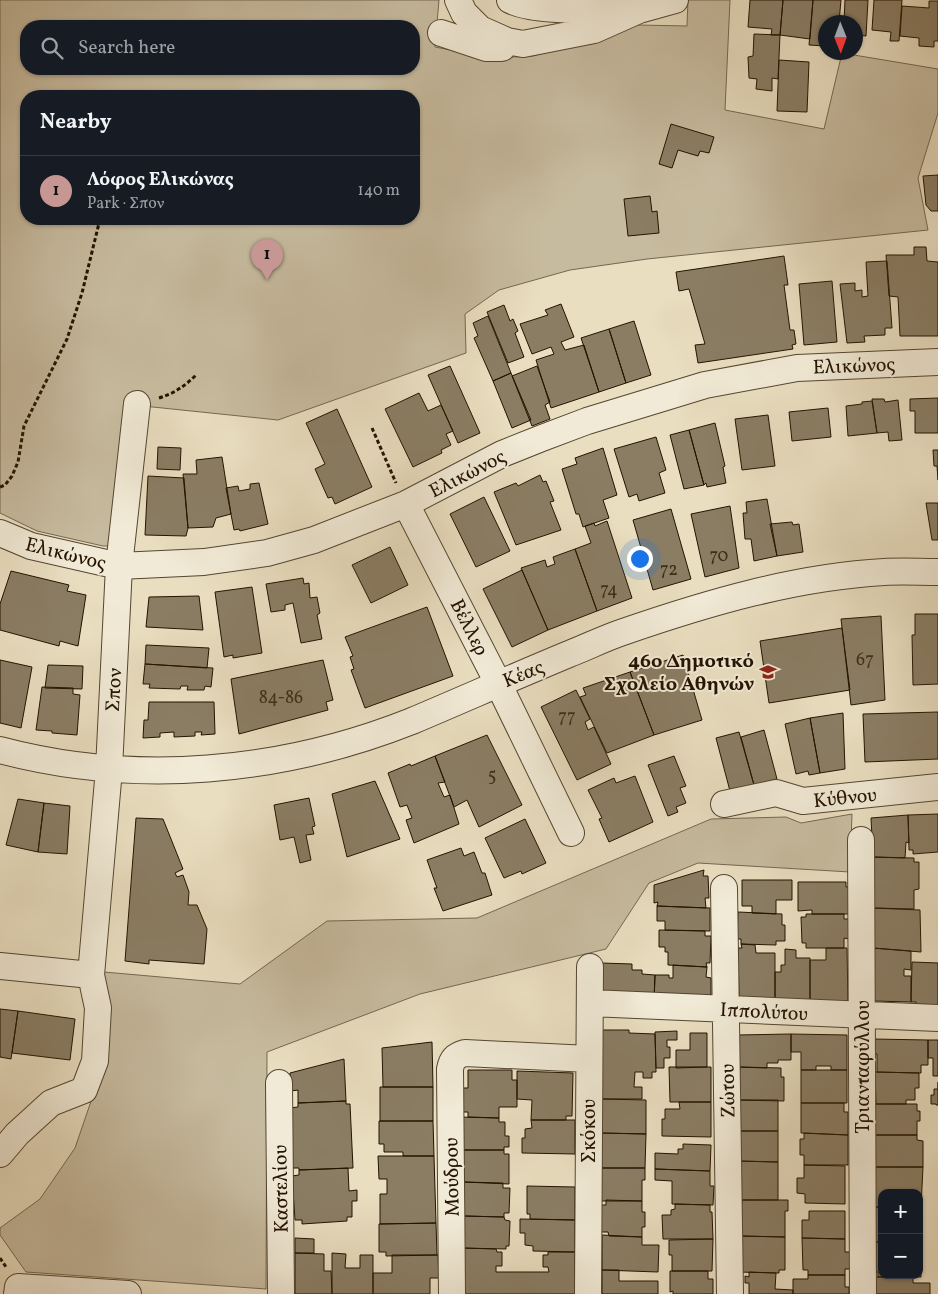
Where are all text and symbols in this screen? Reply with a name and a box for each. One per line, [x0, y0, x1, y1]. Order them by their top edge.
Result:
north arrow [818, 15, 863, 60]
search box [20, 20, 420, 75]
icon: search [38, 34, 66, 62]
text: Search here [78, 35, 175, 61]
text: Nearby [40, 108, 111, 137]
text: Λόφος Ελικώνας [87, 167, 234, 193]
text: 1 [53, 180, 59, 202]
text: 140 m [358, 180, 400, 202]
text: Park · Σπον [87, 193, 164, 215]
pin: 1 [251, 239, 283, 280]
street label: Ελικώνος [812, 352, 896, 382]
street label: Ελικώνος [425, 444, 511, 506]
street label: Ελικώνος [22, 531, 109, 579]
house number: 70 [710, 544, 729, 569]
your location [627, 546, 653, 572]
house number: 72 [660, 558, 678, 583]
house number: 74 [600, 578, 618, 603]
street label: Βέλλερ [442, 595, 494, 661]
place label: 46ο Δημοτικό Σχολείο Αθηνών [604, 648, 754, 699]
house number: 67 [856, 648, 874, 673]
street label: Κέας [499, 654, 549, 696]
school or university icon: 46ο Δημοτικό Σχολείο Αθηνών [758, 662, 778, 682]
street label: Σπον [100, 667, 130, 713]
house number: 84-86 [259, 686, 303, 711]
house number: 77 [558, 705, 576, 730]
house number: 5 [488, 764, 496, 789]
street label: Κύθνου [812, 782, 878, 816]
street label: Ιππολύτου [719, 997, 809, 1029]
street label: Τριανταφύλλου [850, 1000, 878, 1134]
street label: Ζώτου [715, 1064, 743, 1118]
street label: Σκόκου [576, 1099, 604, 1163]
street label: Μούδρου [438, 1137, 468, 1217]
street label: Καστελίου [267, 1145, 297, 1233]
map controls [878, 1189, 923, 1279]
button: + [878, 1189, 923, 1234]
button: − [878, 1234, 923, 1279]

